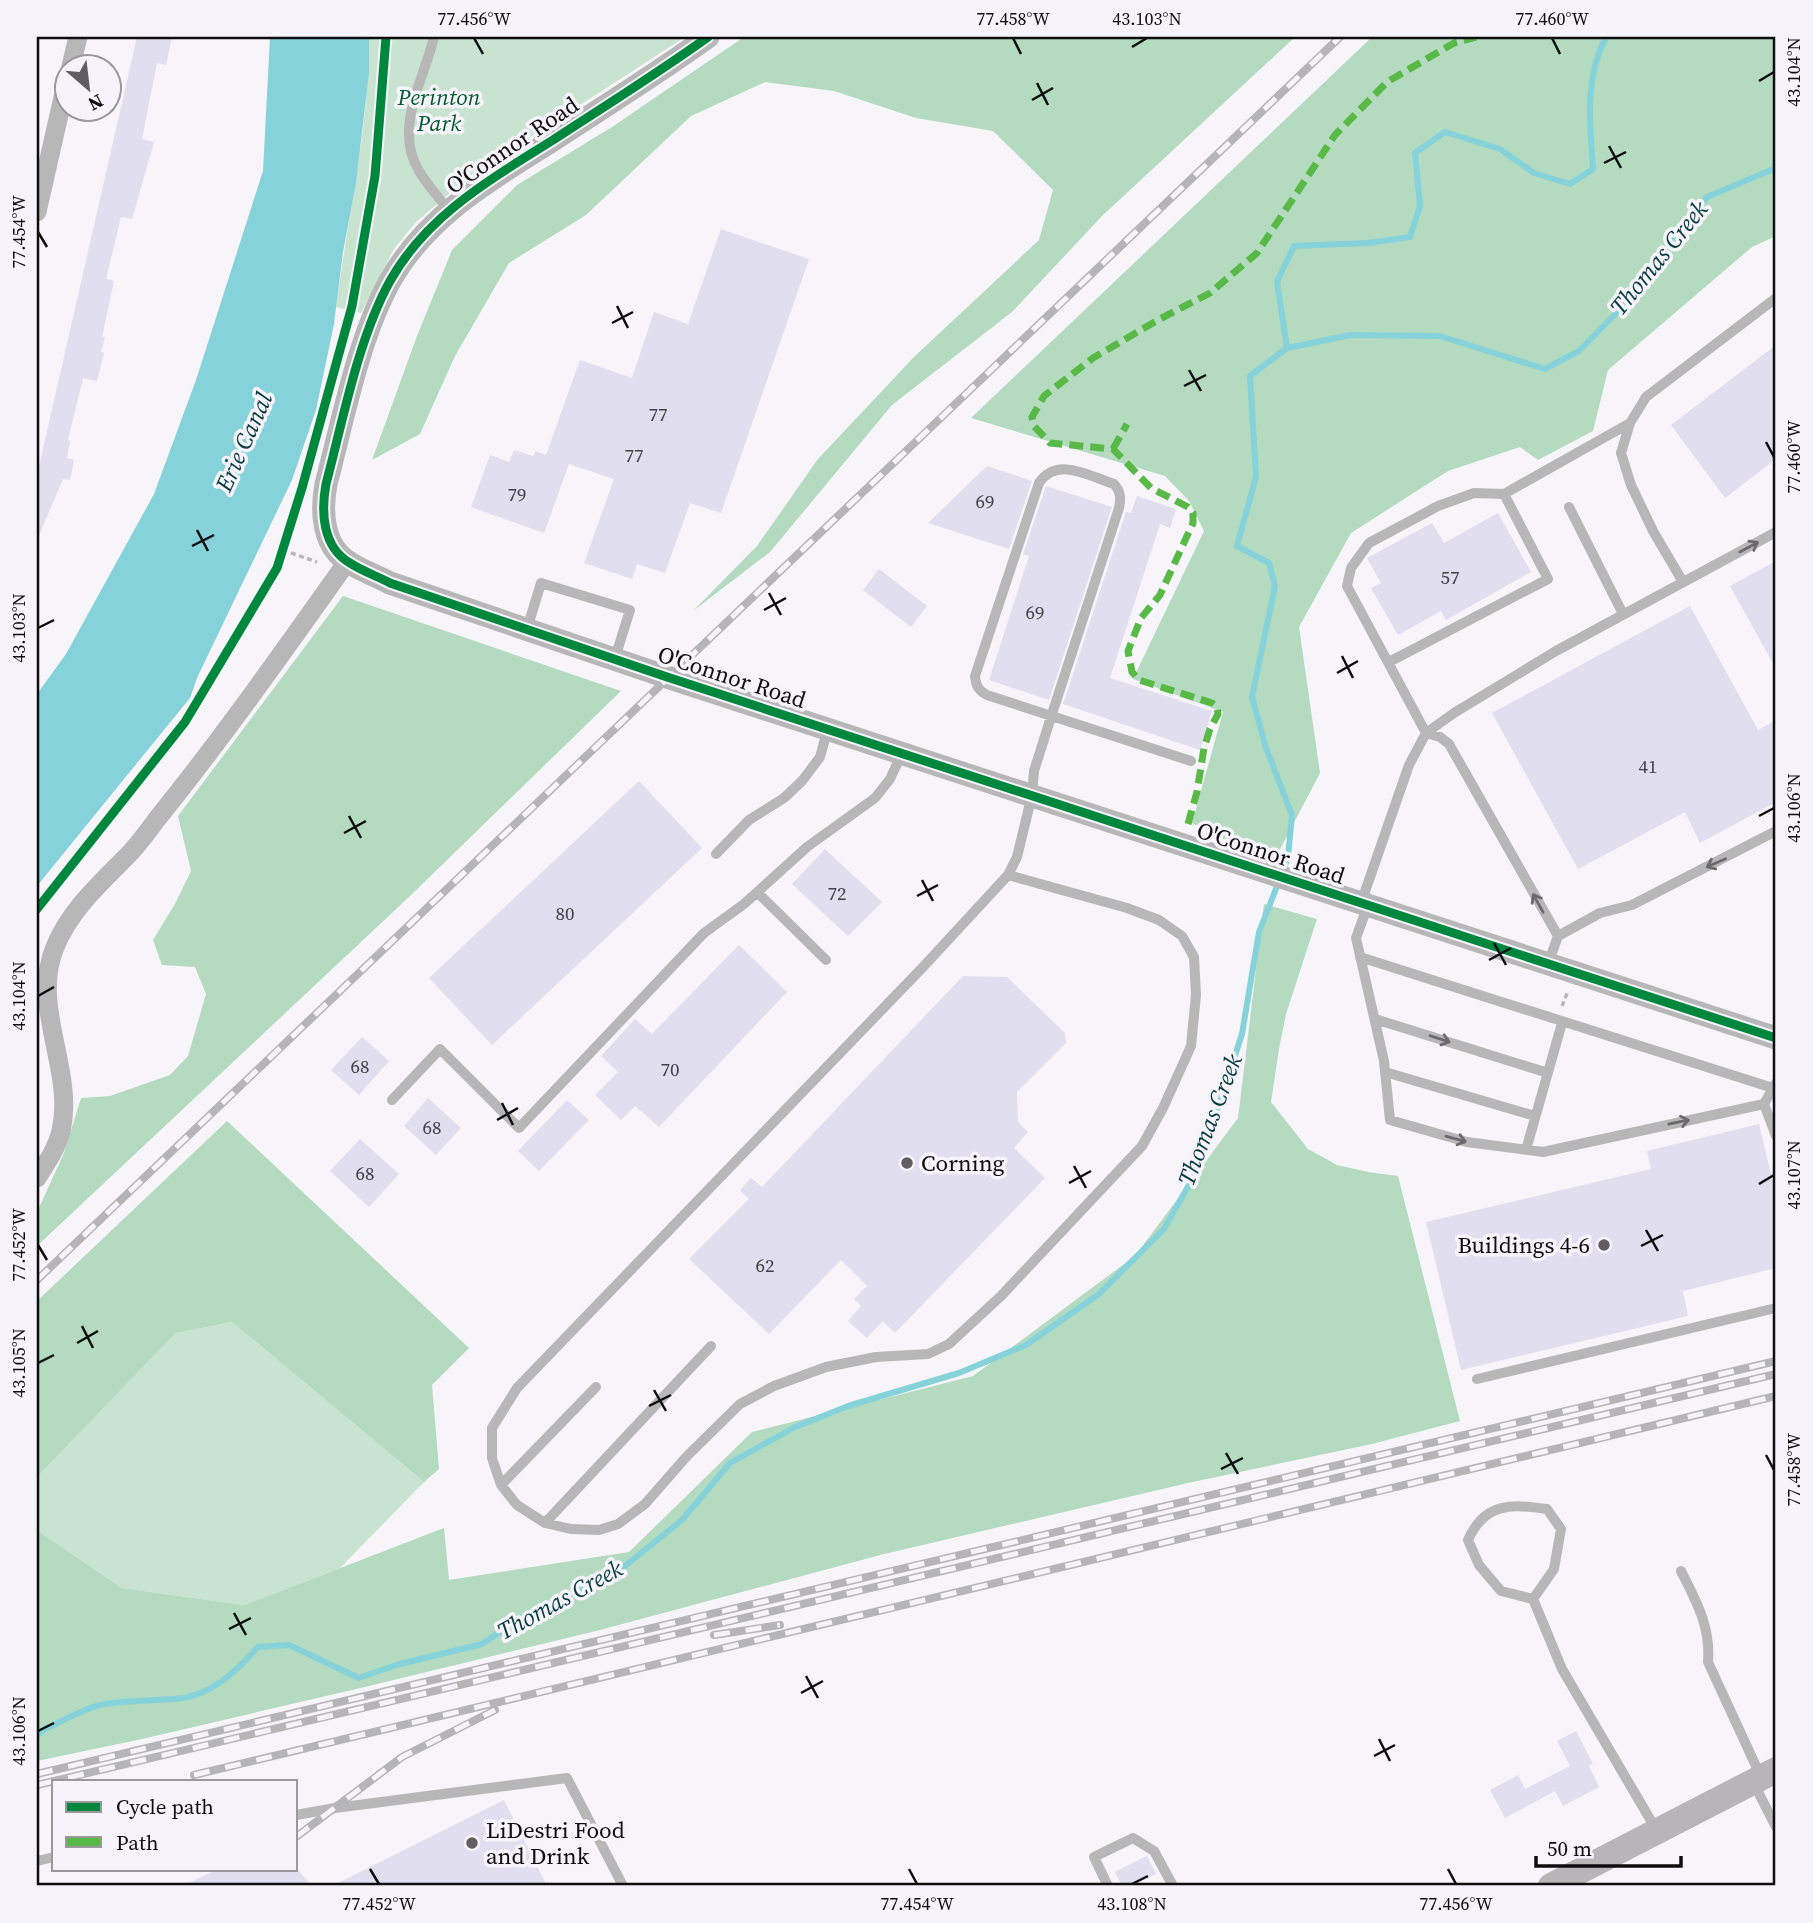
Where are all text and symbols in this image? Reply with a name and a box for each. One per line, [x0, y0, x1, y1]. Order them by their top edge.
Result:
text: 77.456°W [437, 6, 511, 31]
text: 77.458°W [976, 6, 1050, 31]
text: 43.103°N [1112, 6, 1182, 31]
text: 77.460°W [1515, 6, 1589, 31]
text: 43.104°N [1781, 37, 1806, 107]
north arrow [52, 52, 122, 122]
park label: Perinton Park [396, 81, 481, 139]
text: N [84, 88, 108, 118]
street label: O'Connor Road [439, 89, 585, 201]
water label: Thomas Creek [1602, 193, 1715, 322]
text: 77.454°W [6, 195, 31, 269]
water label: Erie Canal [207, 387, 280, 498]
house number: 77 [648, 401, 668, 427]
text: 77.460°W [1781, 420, 1806, 494]
house number: 77 [624, 442, 644, 468]
house number: 79 [507, 481, 527, 507]
house number: 69 [975, 488, 995, 514]
one-way arrow [1738, 540, 1759, 553]
house number: 57 [1440, 564, 1460, 590]
text: 43.103°N [6, 593, 31, 663]
house number: 69 [1025, 599, 1045, 625]
street label: O'Connor Road [654, 638, 810, 716]
house number: 41 [1638, 753, 1658, 779]
text: 43.106°N [1781, 773, 1806, 843]
street label: O'Connor Road [1193, 814, 1349, 892]
one-way arrow [1706, 857, 1727, 870]
house number: 72 [827, 880, 847, 906]
one-way arrow [1531, 893, 1545, 913]
house number: 80 [555, 900, 575, 926]
text: 43.104°N [6, 961, 31, 1031]
one-way arrow [1428, 1034, 1450, 1046]
water label: Thomas Creek [1169, 1049, 1250, 1190]
house number: 68 [350, 1053, 370, 1079]
house number: 70 [660, 1056, 680, 1082]
house number: 68 [422, 1114, 442, 1140]
one-way arrow [1667, 1115, 1690, 1129]
one-way arrow [1445, 1134, 1467, 1147]
text: 43.107°N [1781, 1140, 1806, 1210]
place label: Corning [921, 1147, 1005, 1179]
marker: Corning [899, 1155, 915, 1171]
house number: 68 [355, 1160, 375, 1186]
text: 77.452°W [6, 1208, 31, 1282]
place label: Buildings 4-6 [1458, 1229, 1590, 1261]
marker: Buildings 4-6 [1596, 1237, 1612, 1253]
house number: 62 [755, 1252, 775, 1278]
text: 43.105°N [6, 1328, 31, 1398]
text: 77.458°W [1781, 1433, 1806, 1507]
water label: Thomas Creek [491, 1551, 629, 1648]
text: 43.106°N [6, 1696, 31, 1766]
legend [52, 1780, 298, 1870]
text: Cycle path [116, 1792, 214, 1821]
place label: LiDestri Food and Drink [486, 1814, 625, 1872]
scale bar [1536, 1825, 1682, 1869]
text: Path [116, 1828, 159, 1857]
text: 50 m [1547, 1834, 1592, 1863]
marker: LiDestri Food and Drink [464, 1835, 480, 1851]
text: 77.452°W [342, 1891, 416, 1916]
text: 77.454°W [880, 1891, 954, 1916]
text: 43.108°N [1097, 1891, 1167, 1916]
text: 77.456°W [1419, 1891, 1493, 1916]

